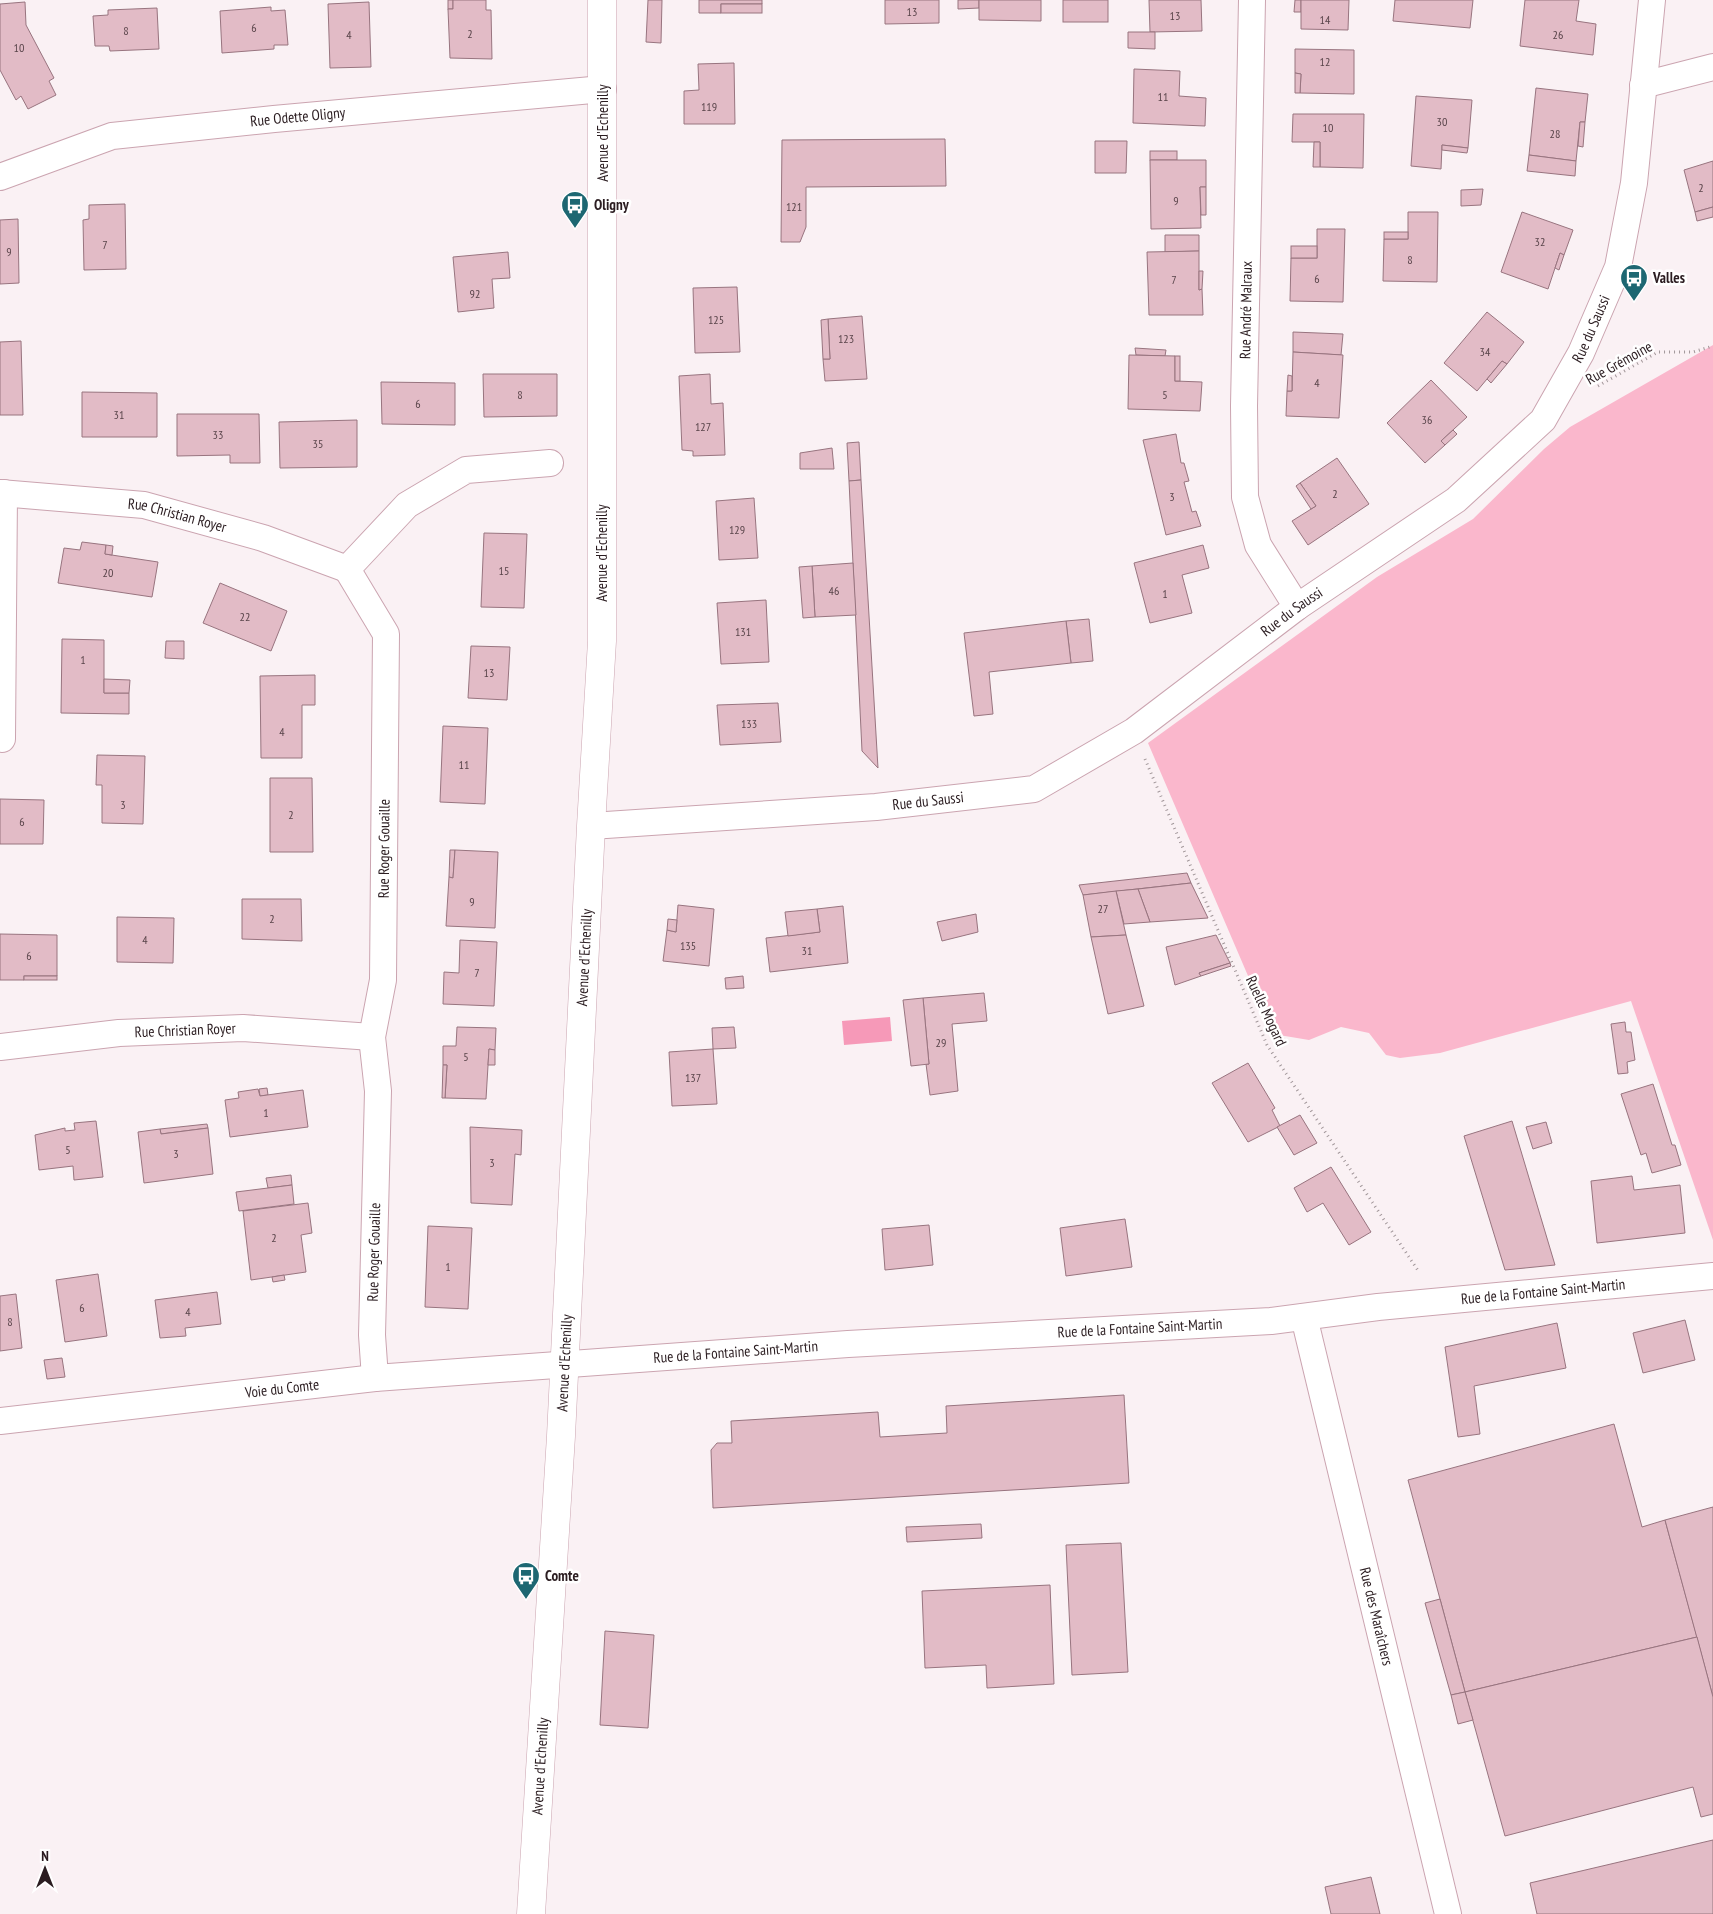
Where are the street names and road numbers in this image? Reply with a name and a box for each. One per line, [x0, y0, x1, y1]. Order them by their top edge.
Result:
street label: Avenue d'Echenilly [593, 84, 612, 182]
street label: Rue Odette Oligny [249, 103, 346, 130]
street label: Rue André Malraux [1235, 261, 1256, 359]
street label: Rue du Saussi [1567, 292, 1614, 366]
street label: Rue Grémoine [1582, 337, 1655, 389]
street label: Rue Christian Royer [127, 494, 230, 537]
street label: Avenue d'Echenilly [592, 504, 611, 602]
street label: Rue du Saussi [1257, 583, 1326, 640]
street label: Rue du Saussi [891, 787, 965, 814]
street label: Rue Roger Gouaille [374, 799, 394, 898]
street label: Avenue d'Echenilly [572, 908, 596, 1007]
street label: Ruelle Mogard [1242, 973, 1291, 1049]
street label: Rue Christian Royer [134, 1018, 237, 1041]
street label: Rue Roger Gouaille [363, 1202, 384, 1302]
street label: Rue de la Fontaine Saint-Martin [1460, 1274, 1626, 1308]
street label: Avenue d'Echenilly [552, 1313, 576, 1412]
street label: Rue de la Fontaine Saint-Martin [1057, 1314, 1223, 1342]
street label: Rue de la Fontaine Saint-Martin [653, 1336, 818, 1367]
street label: Voie du Comte [243, 1374, 320, 1402]
street label: Rue des Maraîchers [1356, 1565, 1398, 1667]
street label: Avenue d'Echenilly [527, 1717, 552, 1816]

